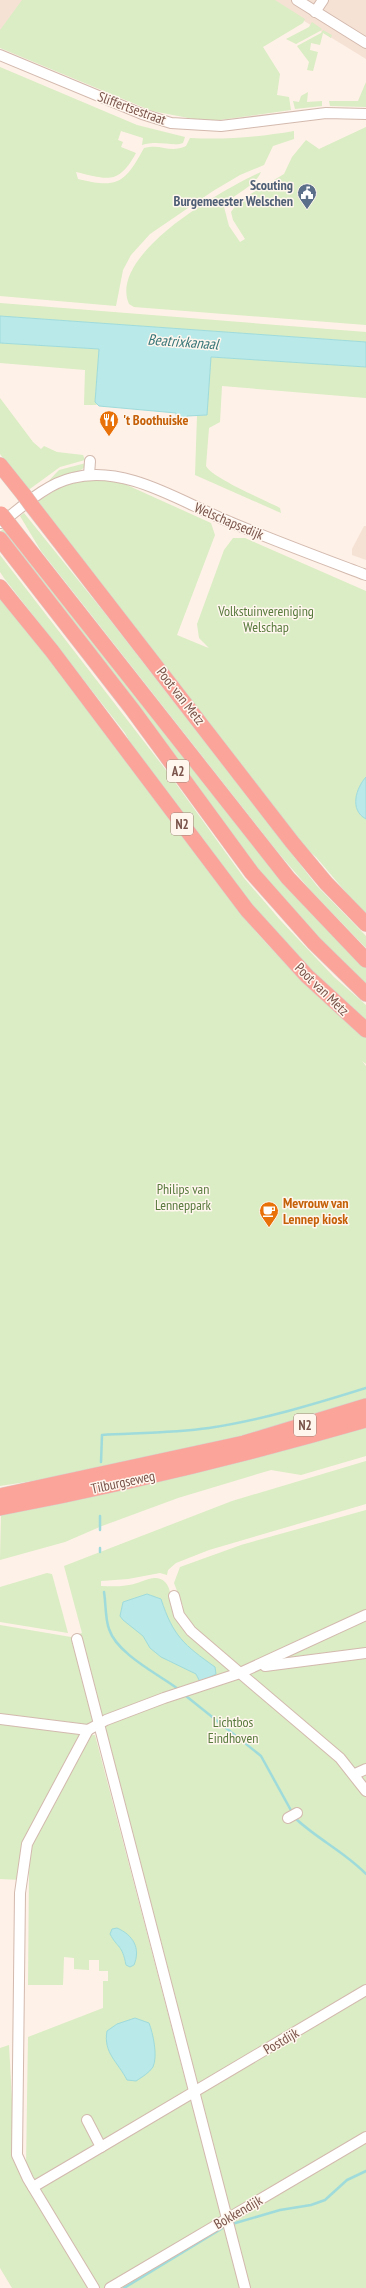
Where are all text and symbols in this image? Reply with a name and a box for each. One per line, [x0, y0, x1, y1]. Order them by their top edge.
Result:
street label: Sliffertsestraat [95, 87, 169, 129]
place label: Scouting Burgemeester Welschen [174, 176, 293, 210]
public building icon: Scouting Burgemeester Welschen [296, 182, 318, 210]
water label: Beatrixkanaal [147, 330, 221, 354]
restaurant icon: 't Boothuiske [98, 409, 120, 437]
place label: 't Boothuiske [123, 411, 188, 429]
street label: Welschapsedijk [192, 498, 267, 544]
park label: Volkstuinvereniging Welschap [217, 602, 314, 636]
street label: Poot van Metz [153, 663, 209, 729]
road number: A2 [167, 760, 189, 782]
road number: N2 [171, 813, 193, 835]
street label: Poot van Metz [291, 959, 353, 1019]
park label: Philips van Lenneppark [155, 1180, 212, 1214]
place label: Mevrouw van Lennep kiosk [283, 1194, 349, 1228]
cafe icon: Mevrouw van Lennep kiosk [258, 1200, 280, 1228]
road number: N2 [294, 1414, 316, 1436]
street label: Tilburgseweg [89, 1466, 157, 1498]
park label: Lichtbos Eindhoven [208, 1713, 258, 1747]
street label: Postdijk [260, 2023, 302, 2058]
street label: Bokkendijk [211, 2191, 266, 2233]

